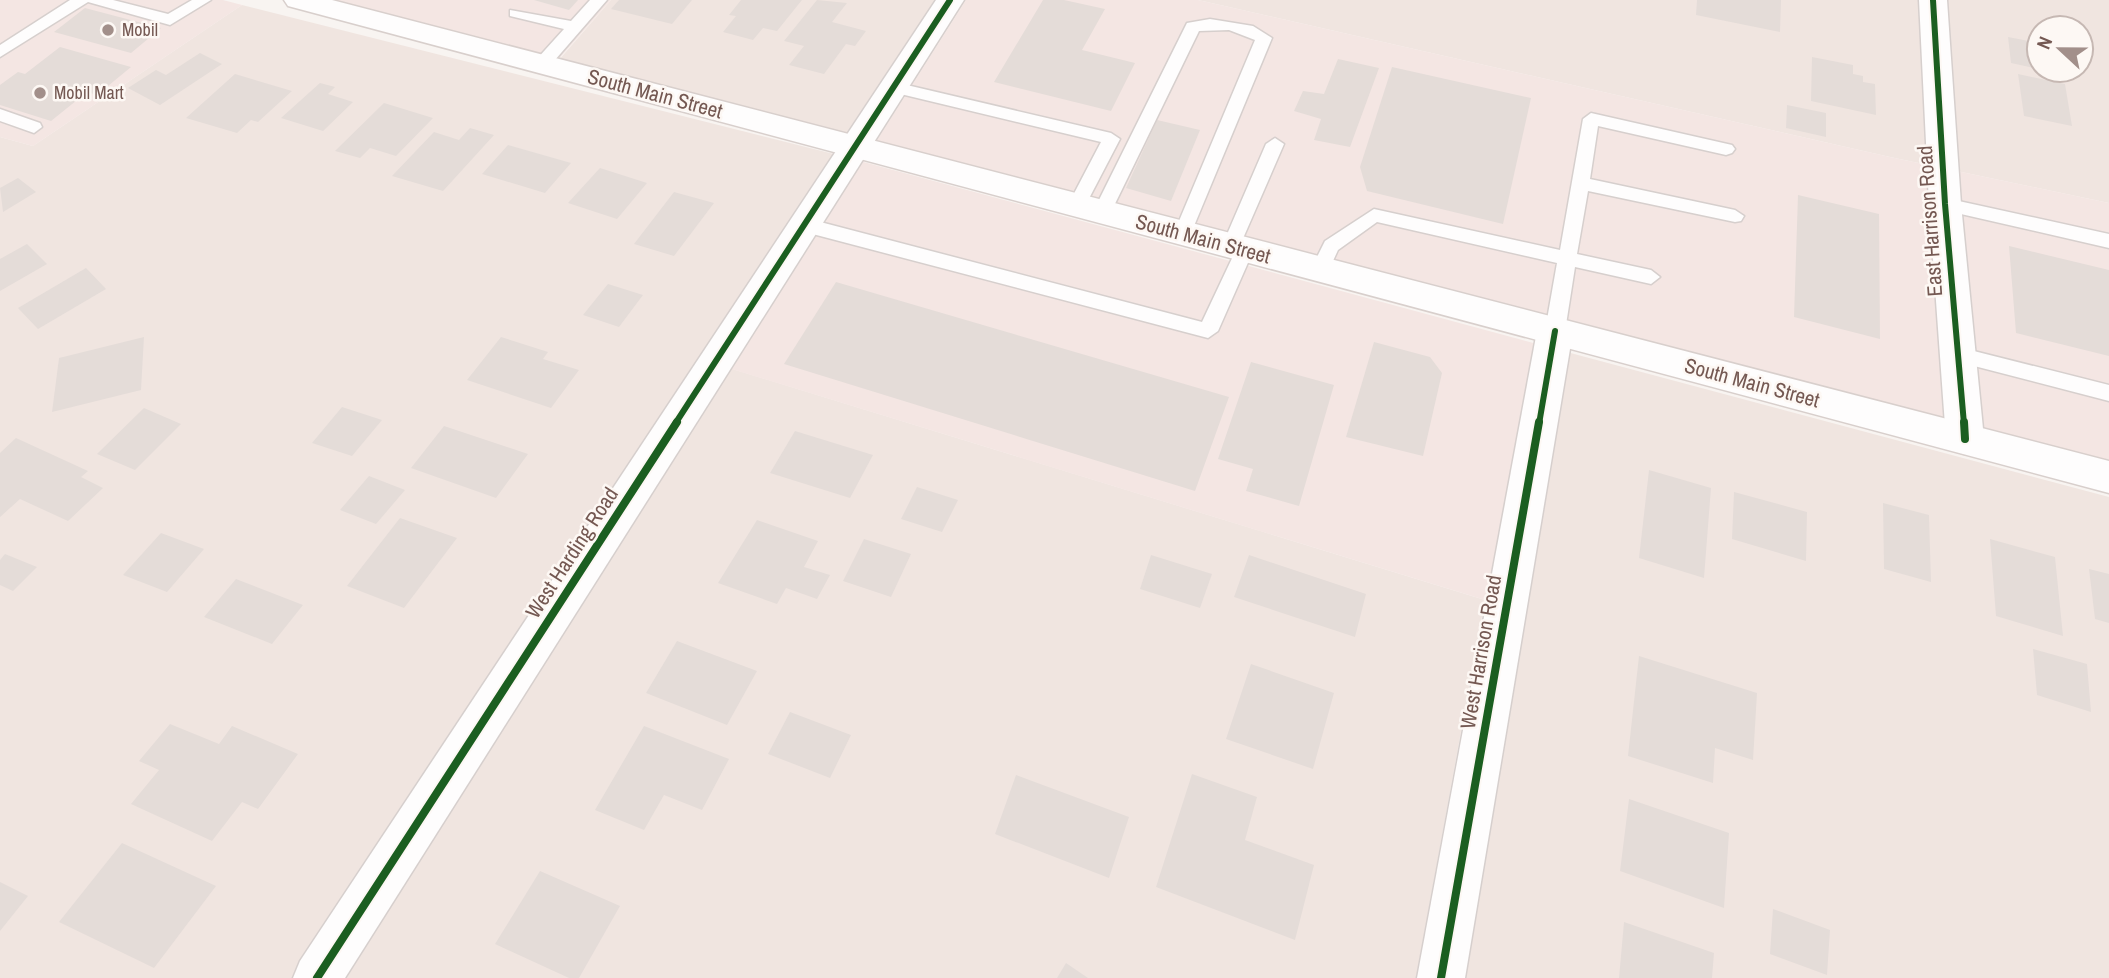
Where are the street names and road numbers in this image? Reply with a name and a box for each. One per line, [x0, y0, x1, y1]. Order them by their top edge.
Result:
street label: South Main Street [584, 62, 726, 126]
street label: East Harrison Road [1910, 145, 1949, 297]
street label: South Main Street [1132, 207, 1274, 271]
street label: South Main Street [1681, 351, 1823, 415]
street label: West Harding Road [518, 482, 625, 624]
street label: West Harrison Road [1453, 573, 1508, 731]

